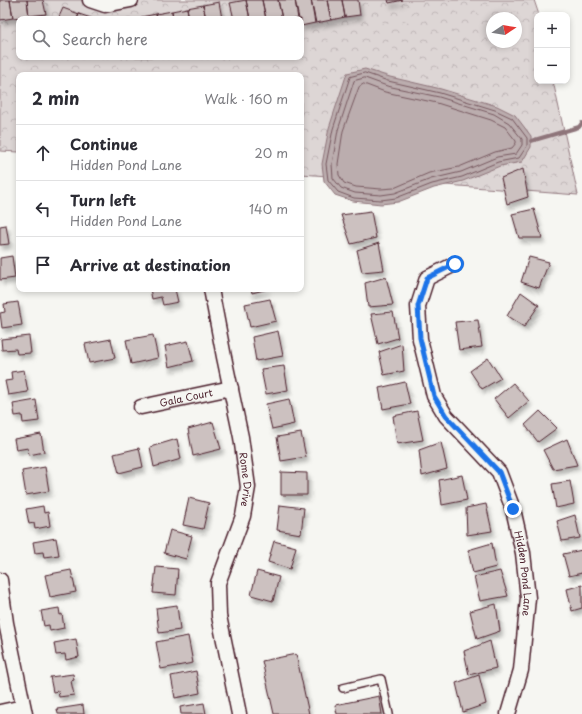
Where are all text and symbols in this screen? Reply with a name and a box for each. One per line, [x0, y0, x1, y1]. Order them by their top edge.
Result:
north arrow [486, 12, 522, 48]
map controls [534, 12, 570, 84]
button: + [534, 12, 570, 48]
search box [16, 16, 304, 60]
icon: search [30, 27, 52, 49]
text: Search here [62, 27, 148, 50]
button: − [534, 48, 570, 84]
text: 2 min [32, 85, 79, 111]
text: Walk · 160 m [205, 89, 288, 108]
text: Continue [70, 132, 138, 155]
icon: ahead [32, 142, 54, 164]
text: 20 m [254, 143, 288, 162]
text: Hidden Pond Lane [70, 155, 182, 174]
text: Turn left [70, 188, 136, 211]
icon: left [32, 198, 54, 220]
text: 140 m [249, 199, 288, 218]
text: Hidden Pond Lane [70, 211, 182, 230]
text: Arrive at destination [70, 253, 231, 276]
icon: arrive [32, 254, 54, 276]
route start [446, 255, 464, 273]
street label: Gala Court [158, 384, 214, 410]
street label: Rome Drive [236, 451, 256, 508]
route end [504, 500, 522, 518]
street label: Hidden Pond Lane [511, 529, 536, 617]

